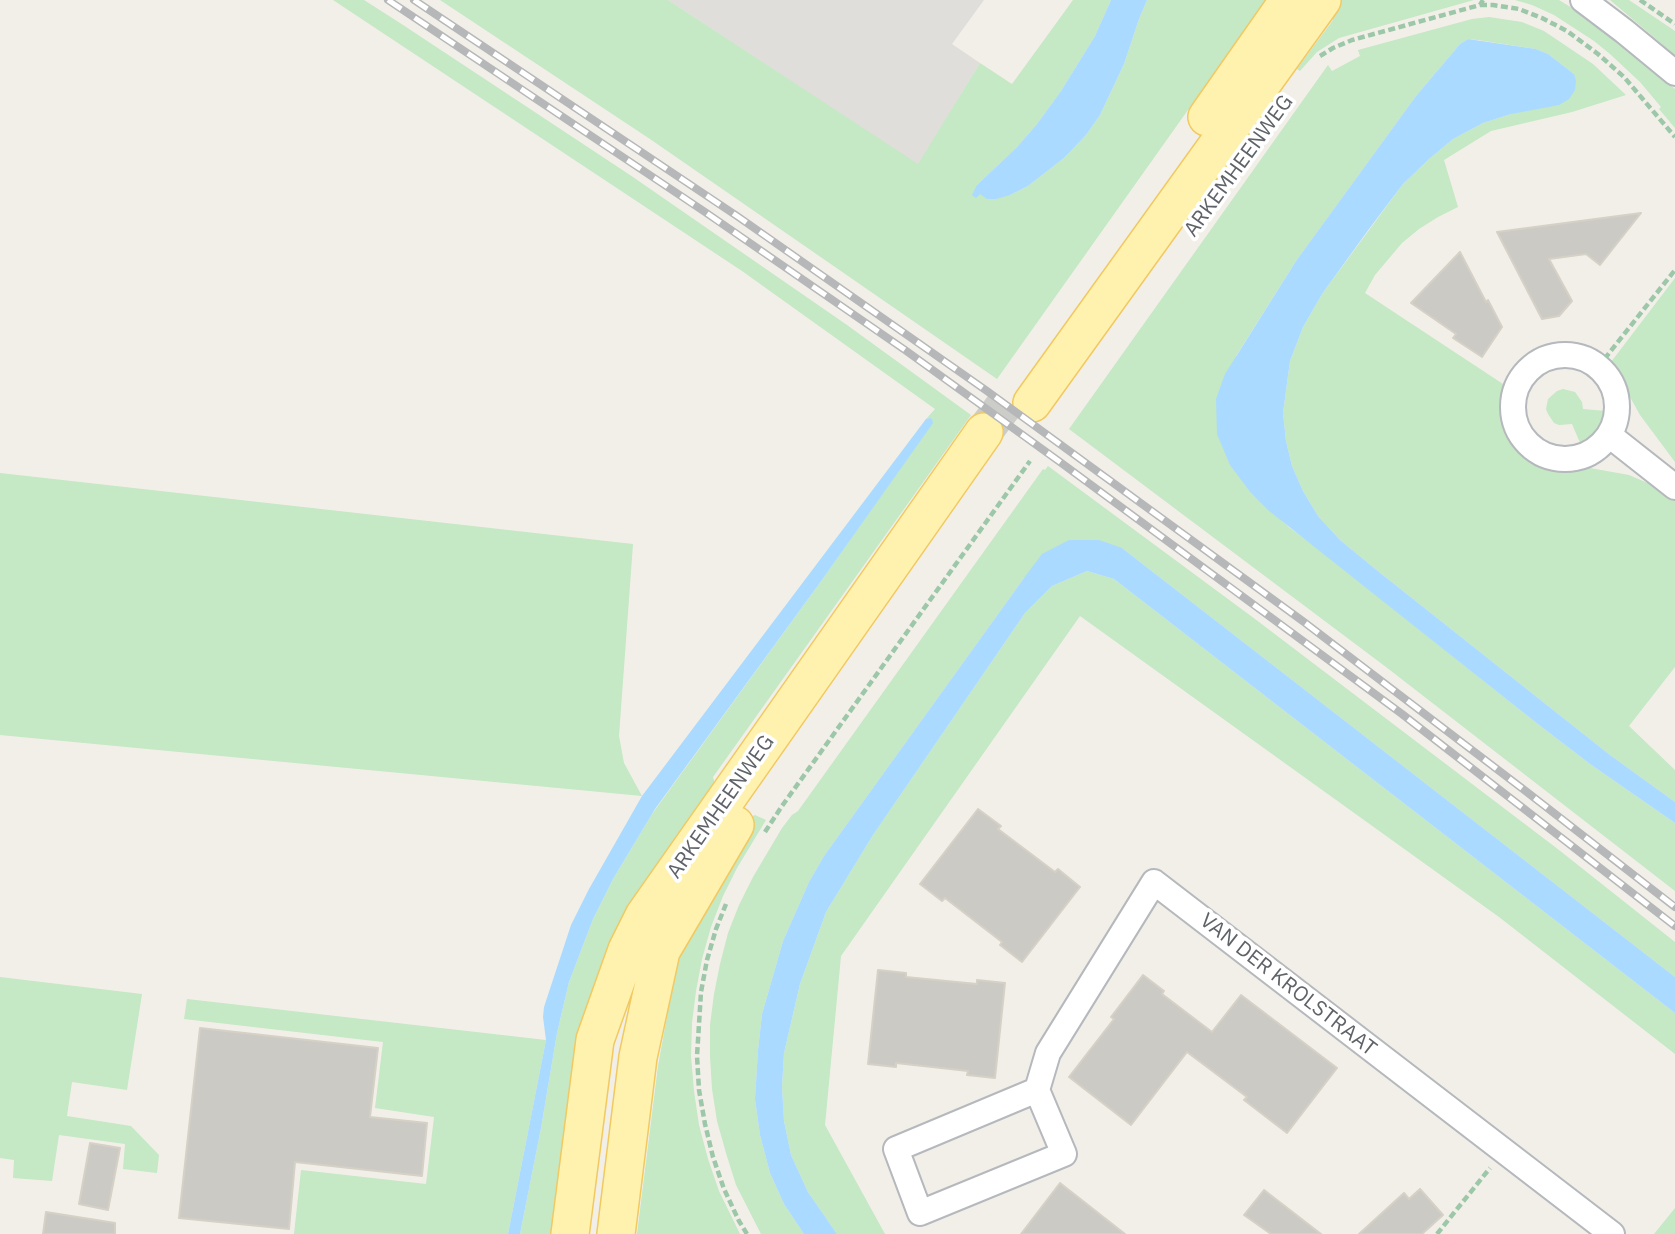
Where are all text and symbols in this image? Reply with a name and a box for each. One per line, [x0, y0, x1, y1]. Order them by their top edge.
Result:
street label: ARKEMHEENWEG [1179, 90, 1299, 242]
street label: ARKEMHEENWEG [662, 730, 780, 884]
street label: VAN DER KROLSTRAAT [1195, 908, 1381, 1062]

